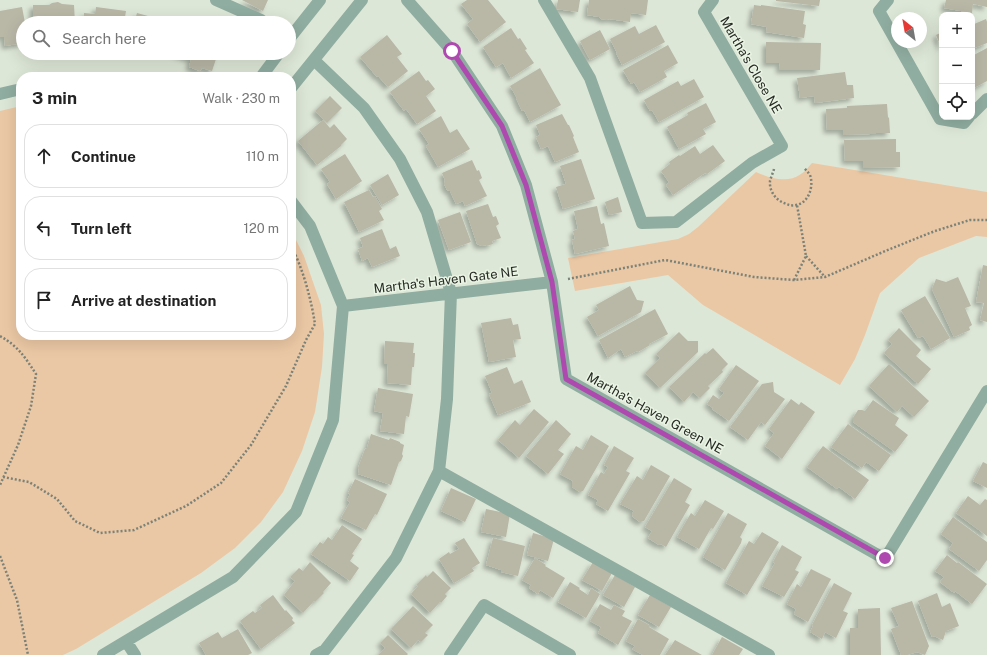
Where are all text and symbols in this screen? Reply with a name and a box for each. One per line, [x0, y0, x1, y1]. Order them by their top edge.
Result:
north arrow [891, 12, 927, 48]
map controls [939, 12, 975, 120]
button: + [939, 12, 975, 48]
street label: Martha's Close NE [717, 14, 785, 116]
search box [16, 16, 296, 60]
icon: search [30, 27, 52, 49]
text: Search here [62, 30, 146, 47]
route start [443, 42, 461, 60]
button: − [939, 48, 975, 84]
button: locate [939, 84, 975, 120]
text: 3 min [32, 88, 77, 108]
text: Walk · 230 m [202, 91, 280, 106]
icon: ahead [33, 145, 55, 167]
text: Continue [71, 148, 136, 165]
text: 110 m [246, 149, 279, 164]
icon: left [33, 217, 55, 239]
text: Turn left [71, 220, 132, 237]
text: 120 m [244, 221, 279, 236]
street label: Martha's Haven Gate NE [373, 264, 519, 296]
icon: arrive [33, 289, 55, 311]
text: Arrive at destination [71, 292, 216, 309]
street label: Martha's Haven Green NE [584, 369, 726, 457]
route end [876, 549, 894, 567]

